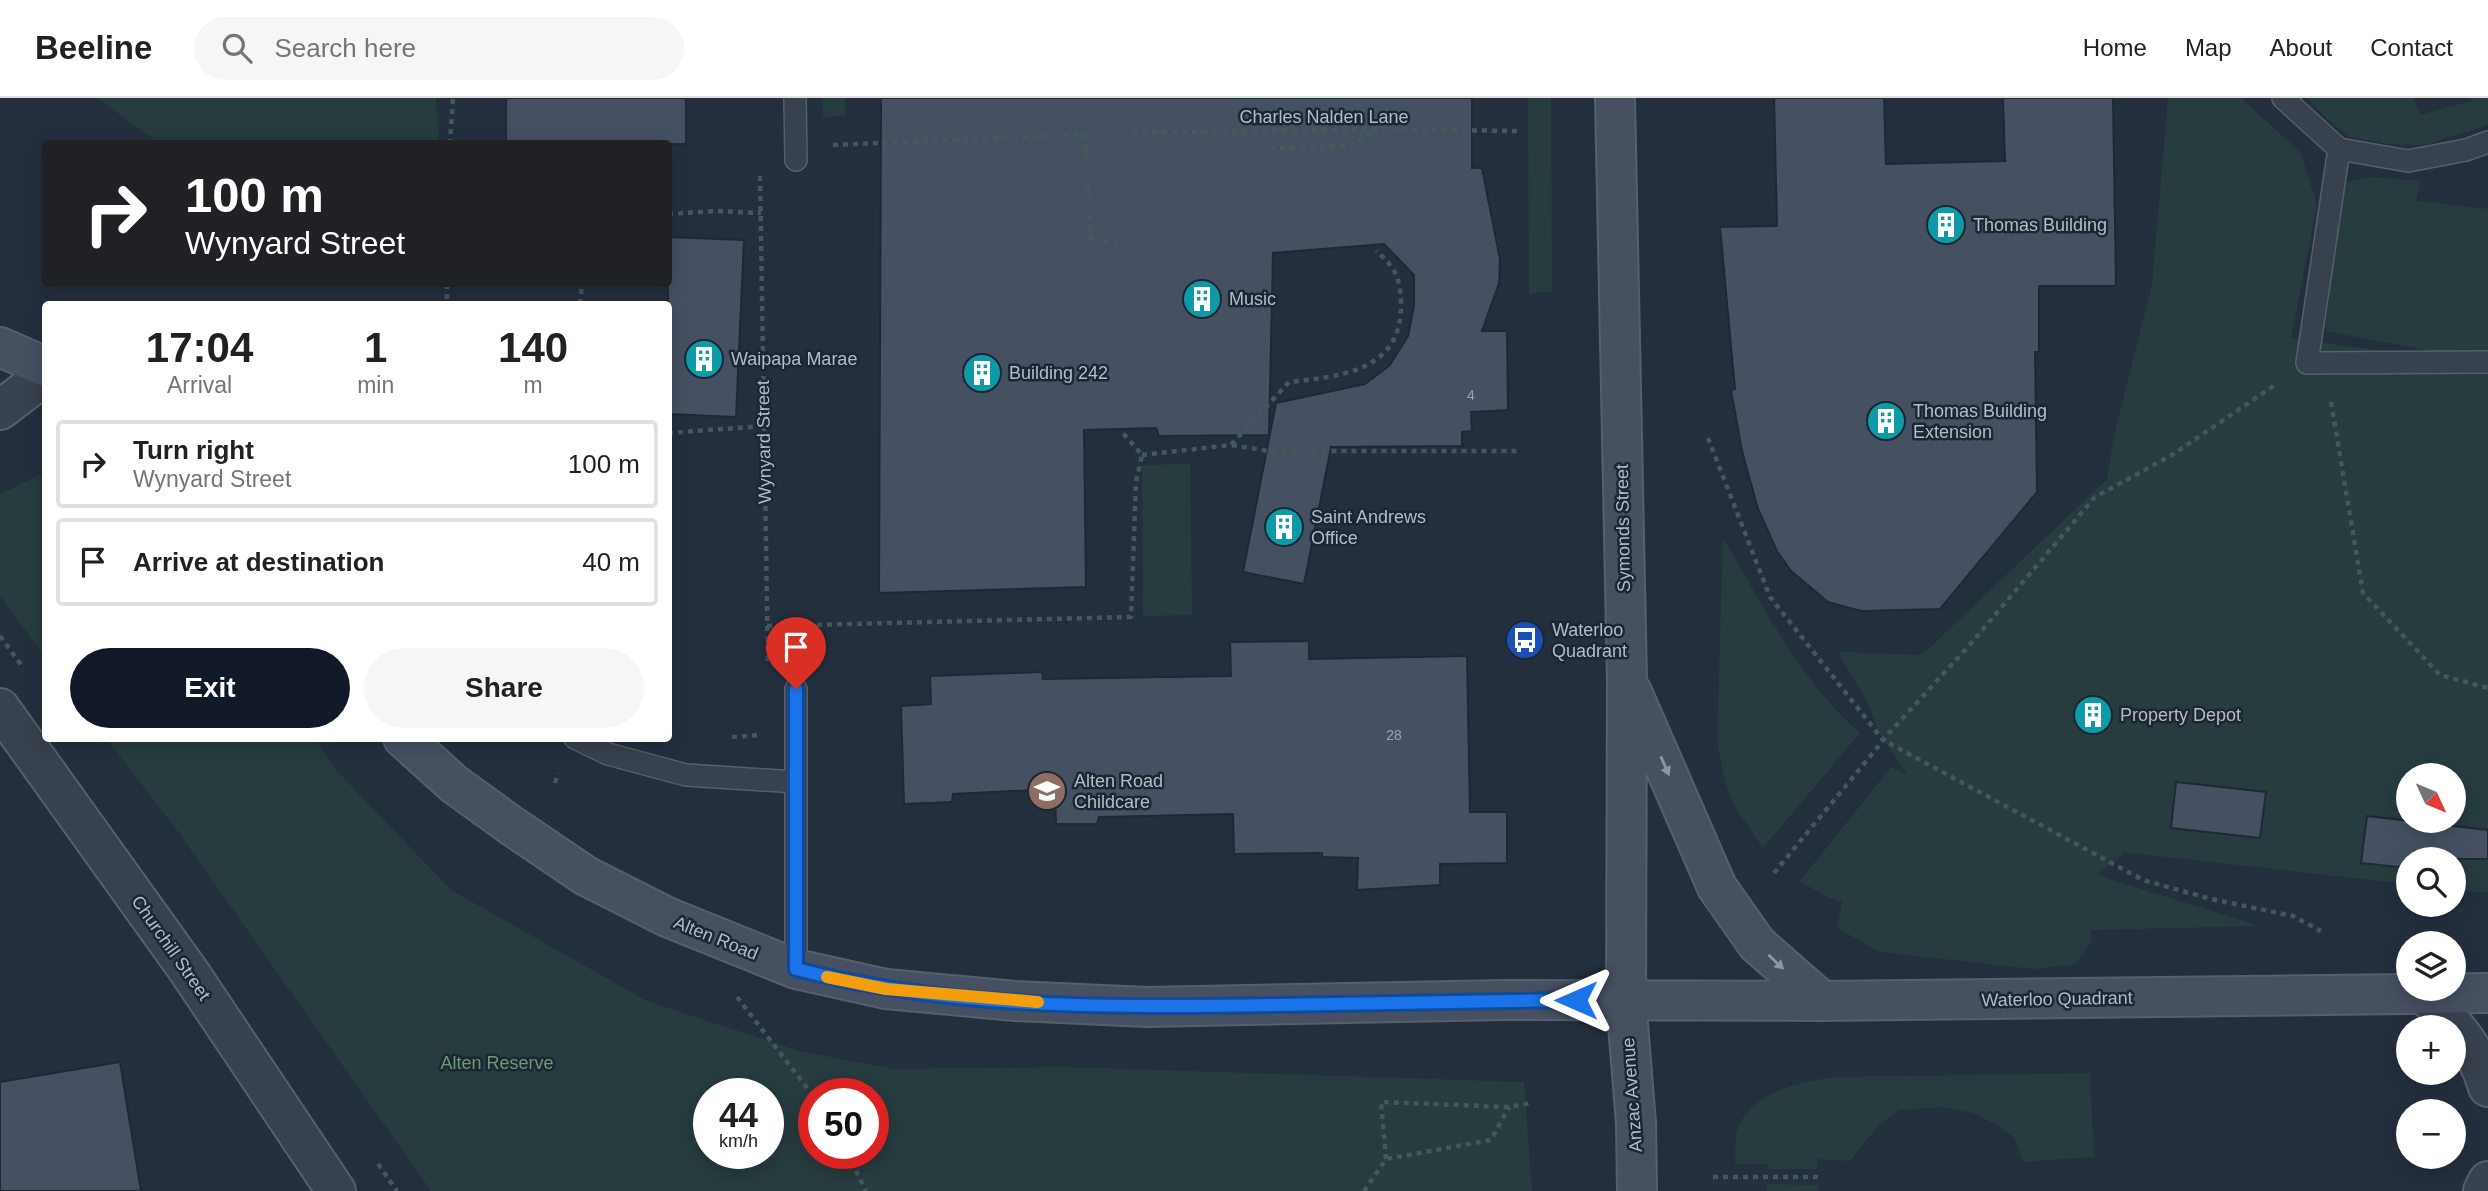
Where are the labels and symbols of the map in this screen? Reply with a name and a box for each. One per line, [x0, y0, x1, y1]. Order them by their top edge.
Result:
street label: Charles Nalden Lane [1239, 107, 1409, 127]
building icon: Thomas Building [1925, 204, 1967, 246]
place label: Thomas Building [1973, 215, 2107, 235]
building icon: Music [1181, 278, 1223, 320]
place label: Music [1229, 289, 1276, 309]
building icon: Waipapa Marae [683, 338, 725, 380]
place label: Waipapa Marae [731, 349, 857, 369]
building icon: Building 242 [961, 352, 1003, 394]
place label: Building 242 [1009, 363, 1108, 383]
street label: Wynyard Street [753, 380, 775, 504]
house number: 4 [1467, 387, 1475, 403]
building icon: Thomas Building Extension [1865, 400, 1907, 442]
place label: Thomas Building Extension [1913, 401, 2047, 442]
street label: Symonds Street [1612, 464, 1634, 592]
building icon: Saint Andrews Office [1263, 506, 1305, 548]
place label: Saint Andrews Office [1311, 507, 1426, 548]
pin [766, 617, 826, 689]
bus stop icon: Waterloo Quadrant [1504, 619, 1546, 661]
place label: Waterloo Quadrant [1552, 620, 1627, 661]
building icon: Property Depot [2072, 694, 2114, 736]
place label: Property Depot [2120, 705, 2241, 725]
house number: 28 [1386, 727, 1402, 743]
one-way arrow [1660, 755, 1671, 776]
north arrow [2396, 763, 2466, 833]
school or university icon: Alten Road Childcare [1026, 770, 1068, 812]
place label: Alten Road Childcare [1074, 771, 1163, 812]
street label: Churchill Street [128, 892, 214, 1004]
street label: Alten Road [671, 912, 761, 964]
one-way arrow [1767, 953, 1784, 969]
position arrow [1539, 963, 1613, 1037]
street label: Waterloo Quadrant [1981, 988, 2133, 1010]
street label: Anzac Avenue [1618, 1037, 1646, 1153]
park label: Alten Reserve [440, 1053, 554, 1073]
speed limit sign: 50 [798, 1078, 889, 1169]

